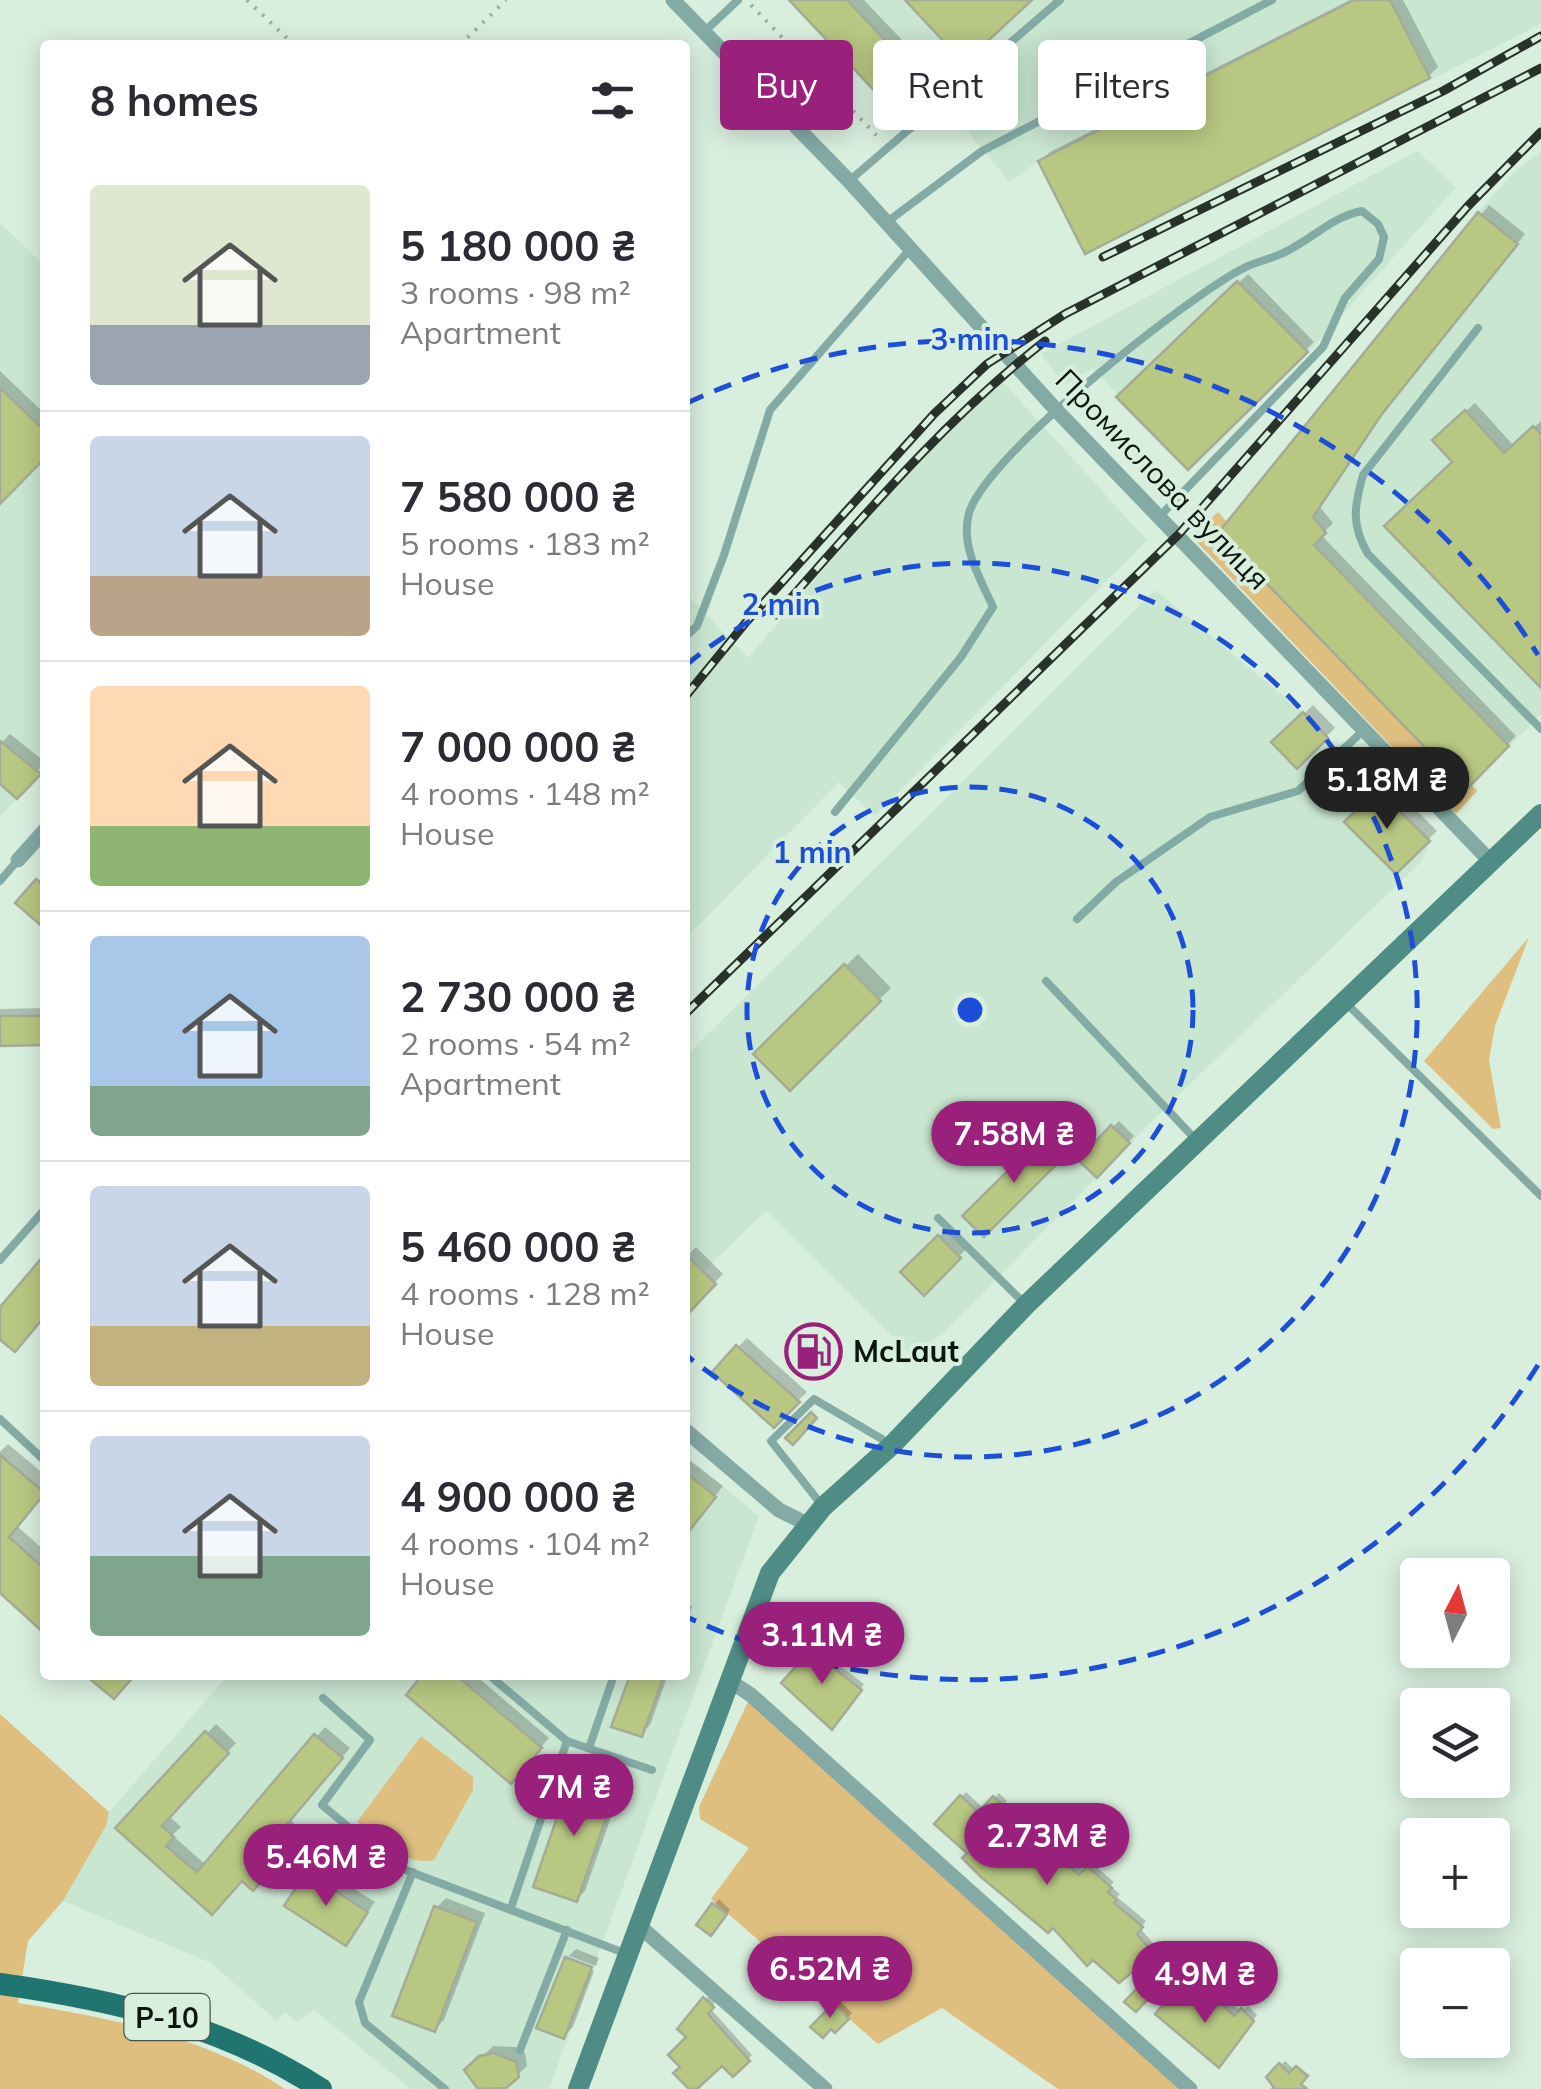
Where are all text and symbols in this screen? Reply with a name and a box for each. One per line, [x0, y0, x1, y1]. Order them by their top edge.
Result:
chip: Buy [720, 40, 853, 130]
chip: Rent [873, 40, 1018, 130]
chip: Filters [1038, 40, 1206, 130]
icon: filters [585, 73, 640, 128]
text: 8 homes [90, 74, 259, 127]
text: 5 180 000 ₴ [400, 219, 636, 272]
icon: home [170, 225, 290, 345]
text: 3 rooms · 98 m² [400, 272, 631, 312]
text: Apartment [400, 312, 561, 352]
text: 3 min [930, 320, 1010, 358]
street label: Промислова вулиця [1048, 361, 1278, 597]
text: 7 580 000 ₴ [400, 470, 636, 523]
icon: home [170, 476, 290, 596]
text: 5 rooms · 183 m² [400, 523, 650, 563]
text: House [400, 563, 495, 603]
text: 2 min [741, 585, 821, 623]
text: 7 000 000 ₴ [400, 720, 636, 773]
icon: home [170, 726, 290, 846]
pin: 5.18M ₴ [1295, 747, 1479, 832]
text: 5.18M ₴ [1326, 759, 1448, 799]
text: 4 rooms · 148 m² [400, 773, 650, 813]
text: House [400, 813, 495, 853]
text: 1 min [772, 833, 852, 871]
text: 2 730 000 ₴ [400, 970, 636, 1023]
icon: home [170, 976, 290, 1096]
centre of rings [952, 992, 988, 1028]
text: 2 rooms · 54 m² [400, 1023, 631, 1063]
text: Apartment [400, 1063, 561, 1103]
pin: 7.58M ₴ [922, 1101, 1106, 1186]
text: 7.58M ₴ [953, 1113, 1075, 1153]
text: 5 460 000 ₴ [400, 1220, 636, 1273]
icon: home [170, 1226, 290, 1346]
text: 4 rooms · 128 m² [400, 1273, 650, 1313]
text: House [400, 1313, 495, 1353]
fuel station icon: McLaut [784, 1321, 844, 1381]
place label: McLaut [853, 1332, 959, 1370]
text: 4 900 000 ₴ [400, 1470, 636, 1523]
icon: home [170, 1476, 290, 1596]
text: 4 rooms · 104 m² [400, 1523, 650, 1563]
north arrow [1400, 1558, 1510, 1668]
map controls [1400, 1558, 1510, 2058]
text: House [400, 1563, 495, 1603]
pin: 3.11M ₴ [730, 1602, 914, 1687]
text: 3.11M ₴ [761, 1614, 883, 1654]
button: layers [1400, 1688, 1510, 1798]
pin: 7M ₴ [515, 1754, 633, 1839]
text: 7M ₴ [536, 1766, 612, 1806]
pin: 2.73M ₴ [955, 1803, 1139, 1888]
text: 2.73M ₴ [986, 1815, 1108, 1855]
button: + [1400, 1818, 1510, 1928]
pin: 5.46M ₴ [234, 1824, 418, 1909]
text: 5.46M ₴ [265, 1836, 387, 1876]
pin: 6.52M ₴ [738, 1936, 922, 2021]
pin: 4.9M ₴ [1124, 1941, 1286, 2026]
text: 6.52M ₴ [769, 1948, 891, 1988]
button: − [1400, 1948, 1510, 2058]
text: 4.9M ₴ [1154, 1953, 1256, 1993]
road number: Р-10 [124, 1994, 210, 2040]

